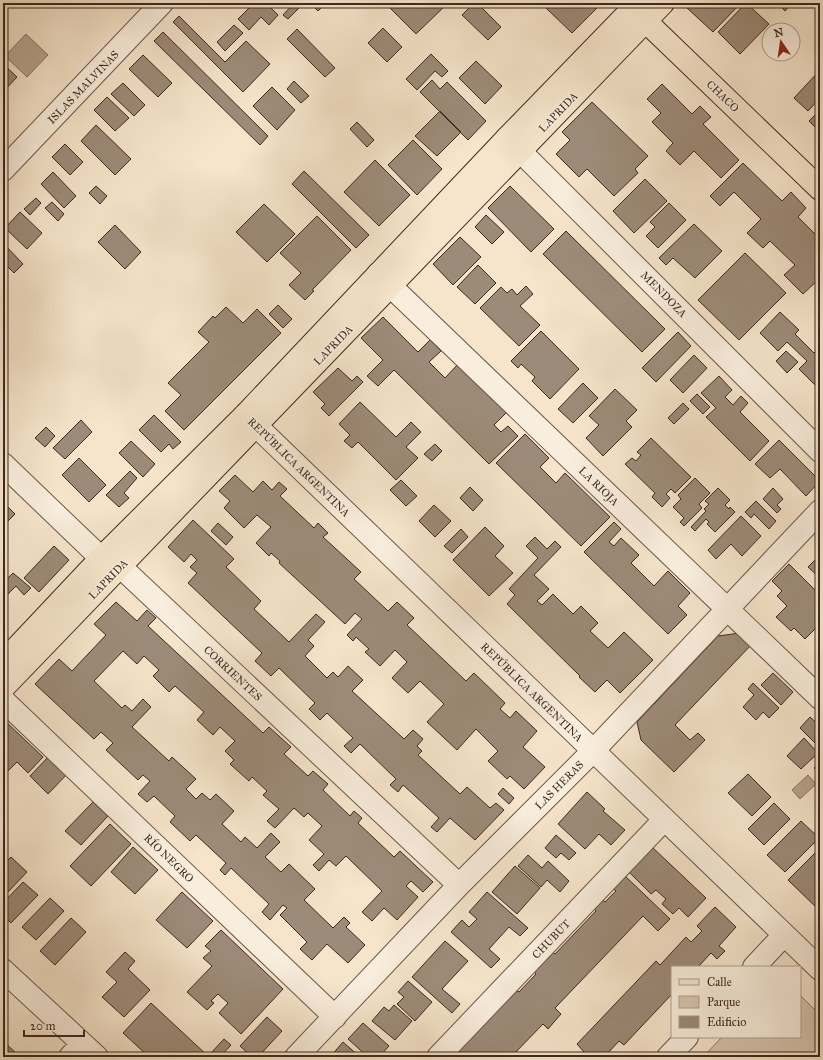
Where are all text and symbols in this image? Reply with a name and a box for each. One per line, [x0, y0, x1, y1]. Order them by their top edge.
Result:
north arrow [761, 22, 801, 62]
text: N [773, 25, 786, 40]
street label: ISLAS MALVINAS [45, 48, 122, 127]
street label: CHACO [704, 78, 742, 115]
street label: LAPRIDA [536, 89, 581, 135]
street label: MENDOZA [638, 269, 690, 321]
street label: LAPRIDA [311, 322, 356, 368]
street label: REPÚBLICA ARGENTINA [245, 414, 354, 520]
street label: LA RIOJA [575, 464, 622, 510]
street label: LAPRIDA [86, 556, 131, 602]
street label: REPÚBLICA ARGENTINA [478, 639, 587, 745]
street label: CORRIENTES [201, 643, 264, 704]
street label: LAS HERAS [532, 758, 586, 812]
street label: RÍO NEGRO [141, 831, 197, 885]
street label: CHUBUT [530, 917, 573, 962]
legend [671, 966, 801, 1038]
text: Calle [707, 975, 732, 989]
text: Parque [707, 995, 740, 1010]
scale bar [24, 1012, 84, 1038]
text: Edificio [707, 1015, 746, 1029]
text: 20 m [30, 1019, 56, 1033]

